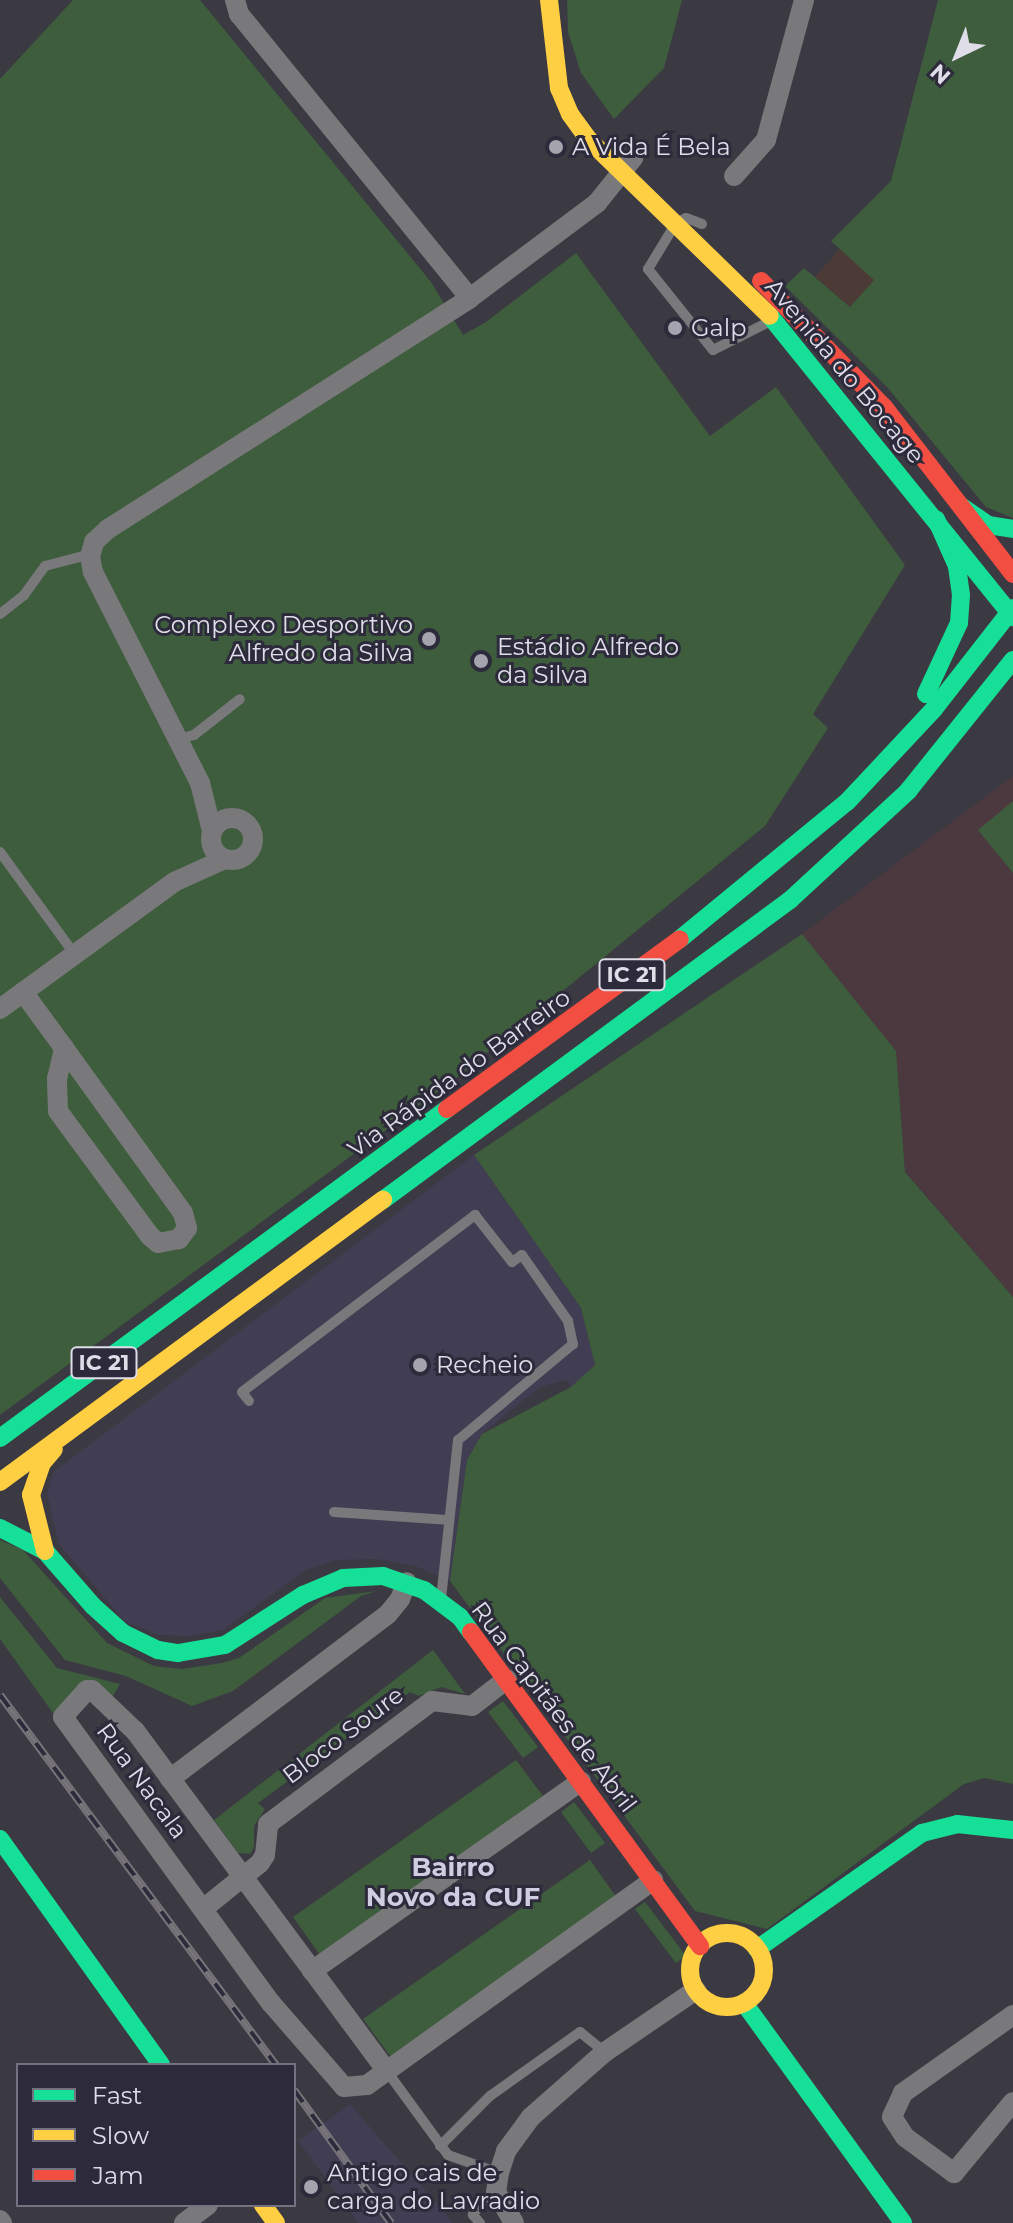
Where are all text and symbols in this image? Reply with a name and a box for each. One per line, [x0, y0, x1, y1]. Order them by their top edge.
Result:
north arrow [917, 16, 997, 96]
text: N [925, 58, 956, 90]
place label: A Vida É Bela [572, 133, 731, 161]
marker: A Vida É Bela [547, 138, 565, 156]
street label: Avenida do Bocage [759, 273, 931, 469]
place label: Galp [691, 314, 746, 342]
marker: Galp [666, 319, 684, 337]
place label: Complexo Desportivo Alfredo da Silva [154, 611, 413, 667]
marker: Complexo Desportivo Alfredo da Silva [420, 630, 438, 648]
place label: Estádio Alfredo da Silva [497, 633, 679, 689]
marker: Estádio Alfredo da Silva [472, 652, 490, 670]
road number: IC 21 [598, 957, 666, 993]
street label: Via Rápida do Barreiro [342, 983, 576, 1163]
road number: IC 21 [70, 1345, 138, 1381]
place label: Recheio [436, 1351, 533, 1379]
marker: Recheio [411, 1356, 429, 1374]
street label: Rua Capitães de Abril [465, 1596, 643, 1818]
street label: Bloco Soure [277, 1680, 409, 1790]
street label: Rua Nacala [90, 1718, 194, 1844]
district label: Bairro Novo da CUF [366, 1852, 540, 1914]
legend [16, 2063, 296, 2207]
text: Fast [92, 2081, 142, 2110]
text: Slow [92, 2121, 149, 2150]
place label: Antigo cais de carga do Lavradio [327, 2159, 540, 2215]
text: Jam [92, 2161, 144, 2190]
marker: Antigo cais de carga do Lavradio [302, 2178, 320, 2196]

